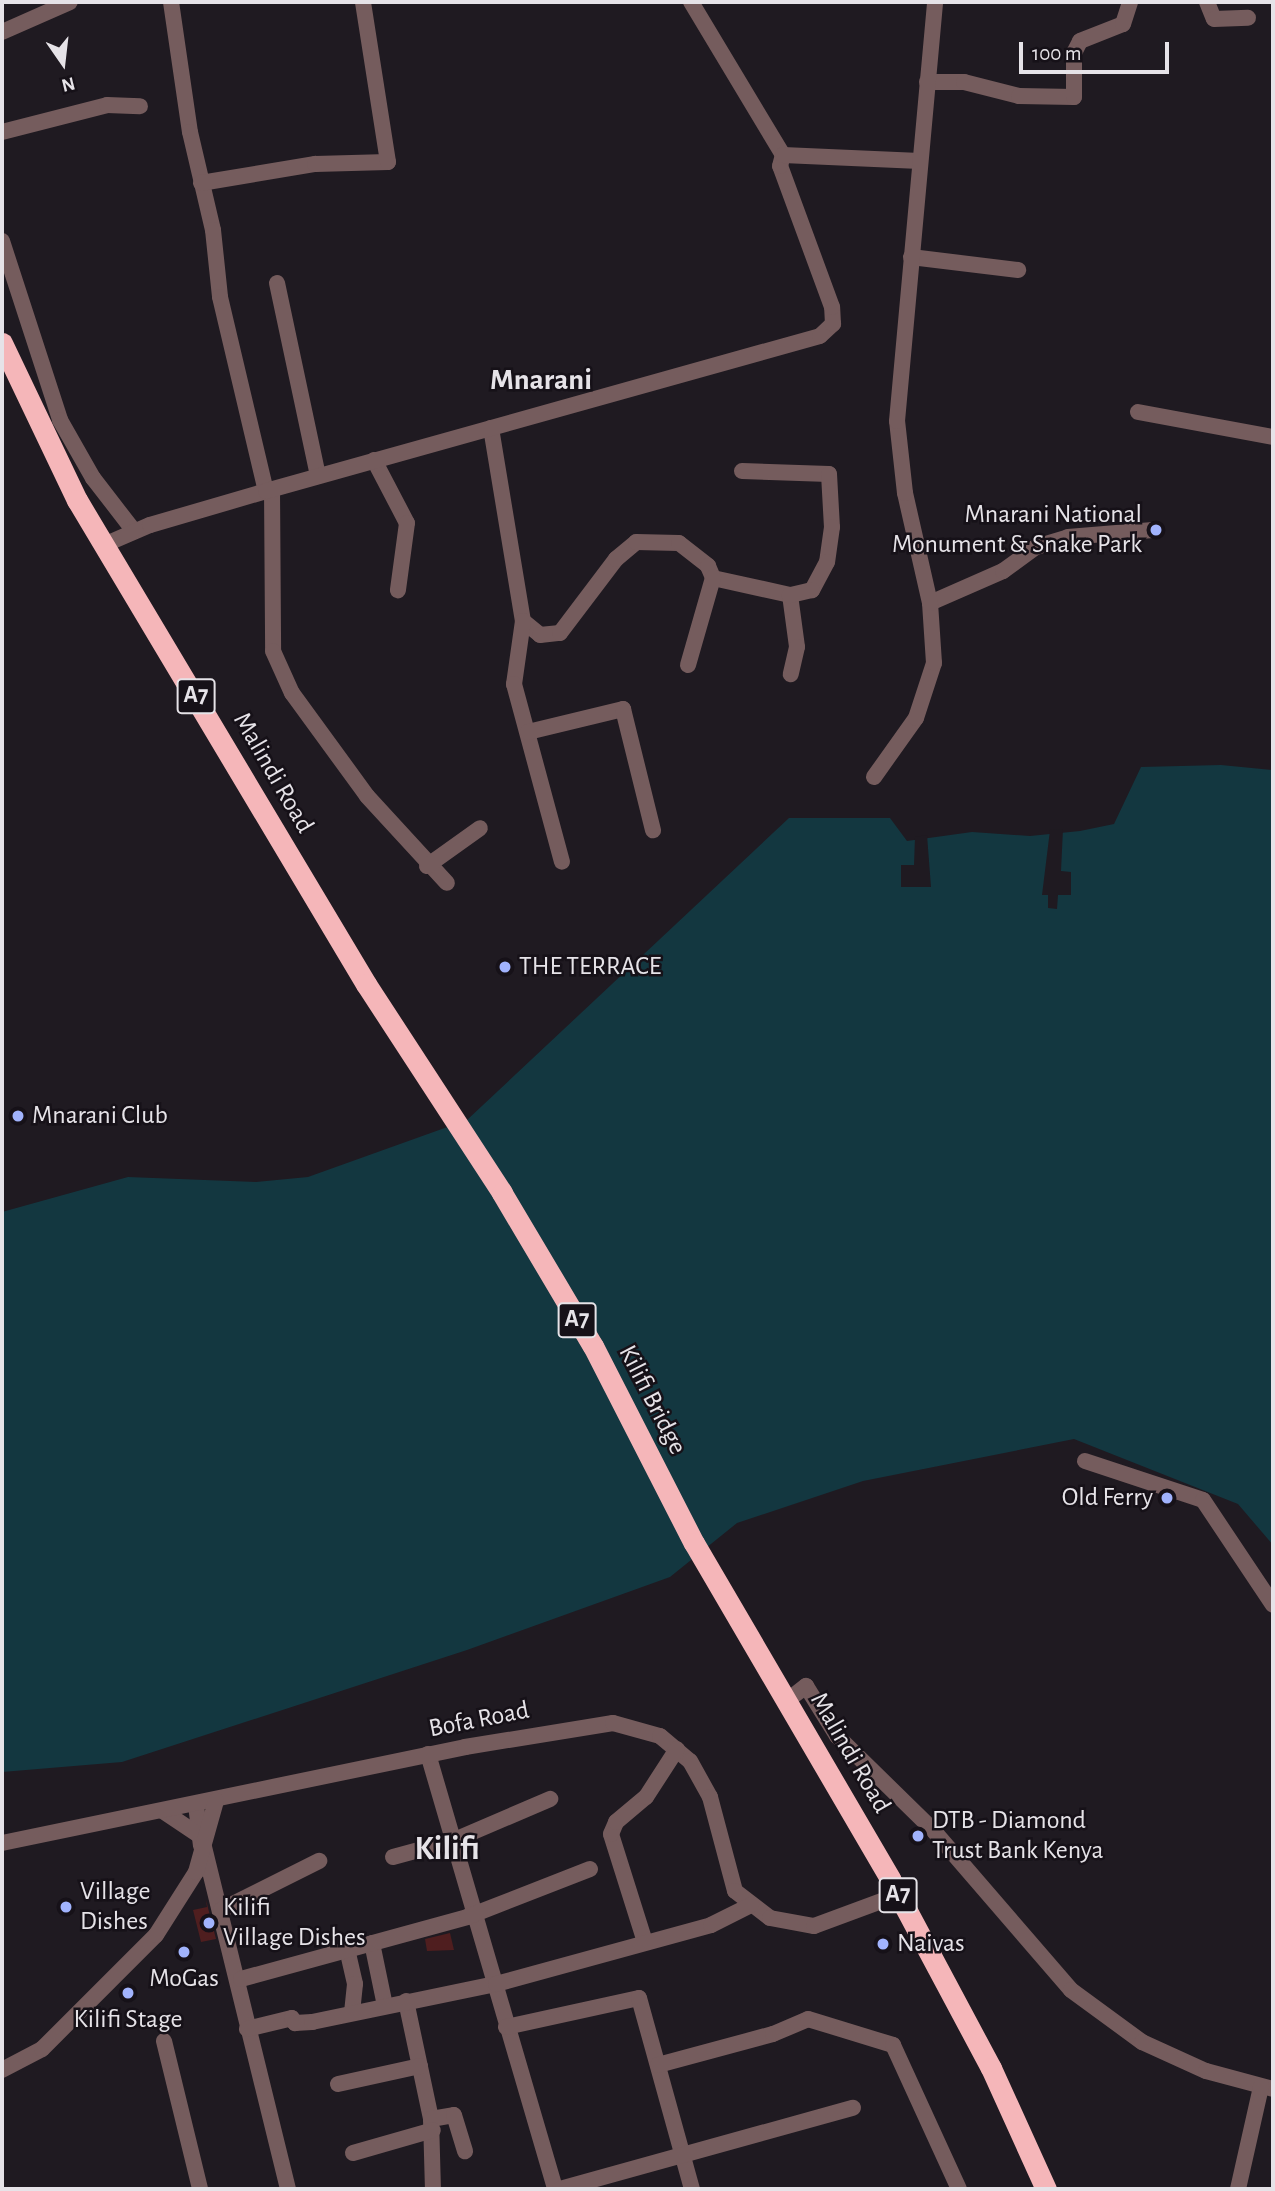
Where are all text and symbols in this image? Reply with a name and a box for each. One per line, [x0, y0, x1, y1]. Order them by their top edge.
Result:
north arrow [28, 28, 98, 98]
scale bar [1023, 28, 1174, 72]
text: 100 m [1032, 43, 1082, 64]
text: N [59, 73, 77, 95]
district label: Mnarani [490, 362, 592, 398]
place label: Mnarani National Monument & Snake Park [892, 499, 1142, 560]
marker: Mnarani National Monument & Snake Park [1148, 522, 1164, 538]
road number: A7 [175, 676, 217, 716]
street label: Malindi Road [226, 707, 320, 839]
place label: THE TERRACE [519, 951, 661, 983]
marker: THE TERRACE [497, 959, 513, 975]
place label: Mnarani Club [32, 1100, 168, 1132]
marker: Mnarani Club [10, 1108, 26, 1124]
road number: A7 [556, 1300, 598, 1340]
street label: Kilifi Bridge [611, 1340, 693, 1460]
place label: Old Ferry [1062, 1482, 1153, 1514]
marker: Old Ferry [1159, 1490, 1175, 1506]
street label: Malindi Road [803, 1687, 897, 1819]
street label: Bofa Road [426, 1695, 532, 1745]
place label: DTB - Diamond Trust Bank Kenya [932, 1805, 1103, 1867]
marker: DTB - Diamond Trust Bank Kenya [910, 1828, 926, 1844]
district label: Kilifi [415, 1830, 479, 1870]
road number: A7 [877, 1874, 919, 1916]
place label: Village Dishes [80, 1876, 150, 1938]
place label: Kilifi Village Dishes [223, 1892, 366, 1954]
marker: Village Dishes [58, 1899, 74, 1915]
marker: Kilifi Village Dishes [201, 1915, 217, 1931]
place label: Naivas [897, 1928, 965, 1960]
marker: Naivas [875, 1936, 891, 1952]
marker: MoGas [176, 1944, 192, 1960]
place label: MoGas [149, 1963, 219, 1995]
marker: Kilifi Stage [120, 1985, 136, 2001]
place label: Kilifi Stage [73, 2004, 183, 2036]

